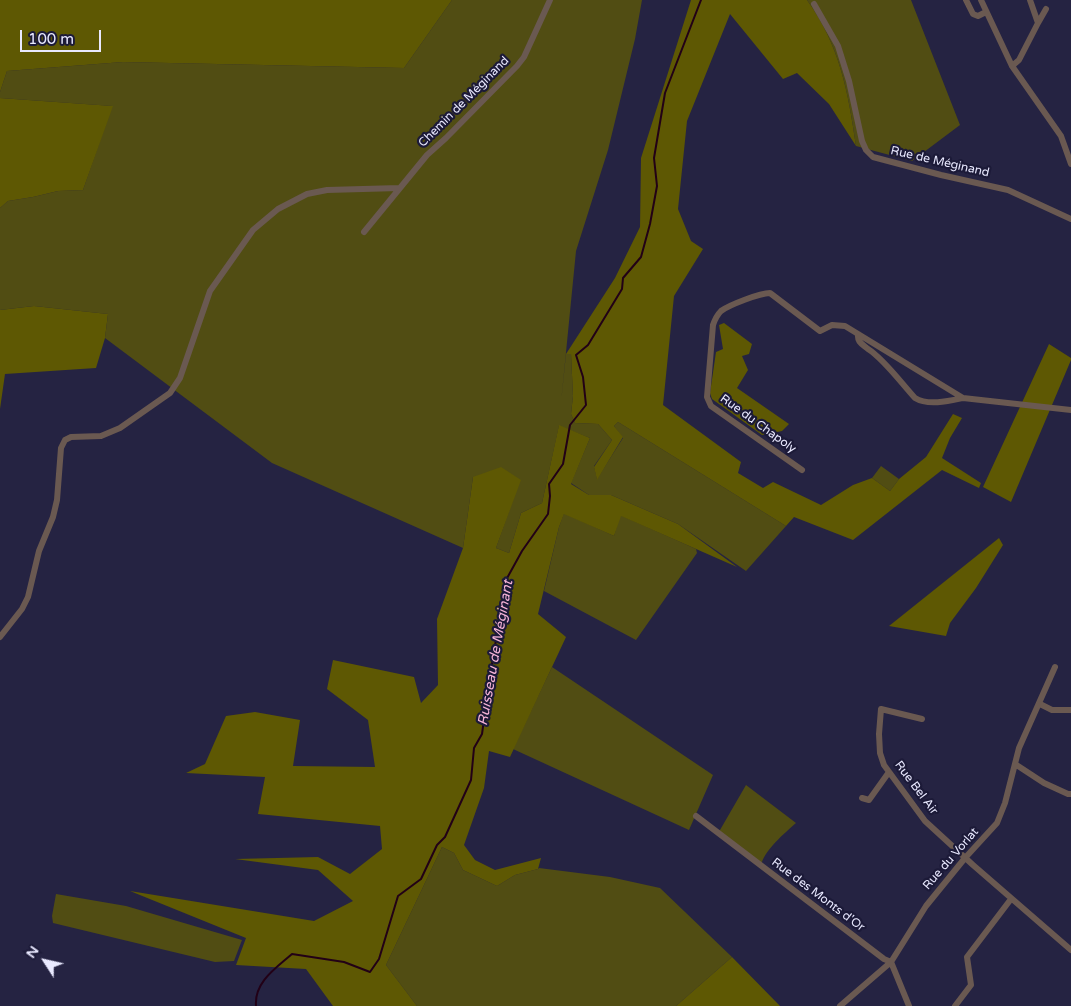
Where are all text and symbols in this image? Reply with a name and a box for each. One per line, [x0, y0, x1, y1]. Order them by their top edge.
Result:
scale bar [22, 20, 104, 52]
text: 100 m [28, 30, 74, 48]
street label: Chemin de Méginand [416, 54, 512, 150]
street label: Rue de Méginand [889, 144, 991, 180]
street label: Rue du Chapoly [717, 392, 799, 456]
water label: Ruisseau de Méginant [475, 579, 517, 727]
street label: Rue Bel Air [891, 758, 941, 818]
street label: Rue du Vorlat [920, 825, 982, 893]
street label: Rue des Monts d'Or [769, 855, 867, 935]
north arrow [20, 936, 70, 986]
text: N [22, 943, 42, 962]

